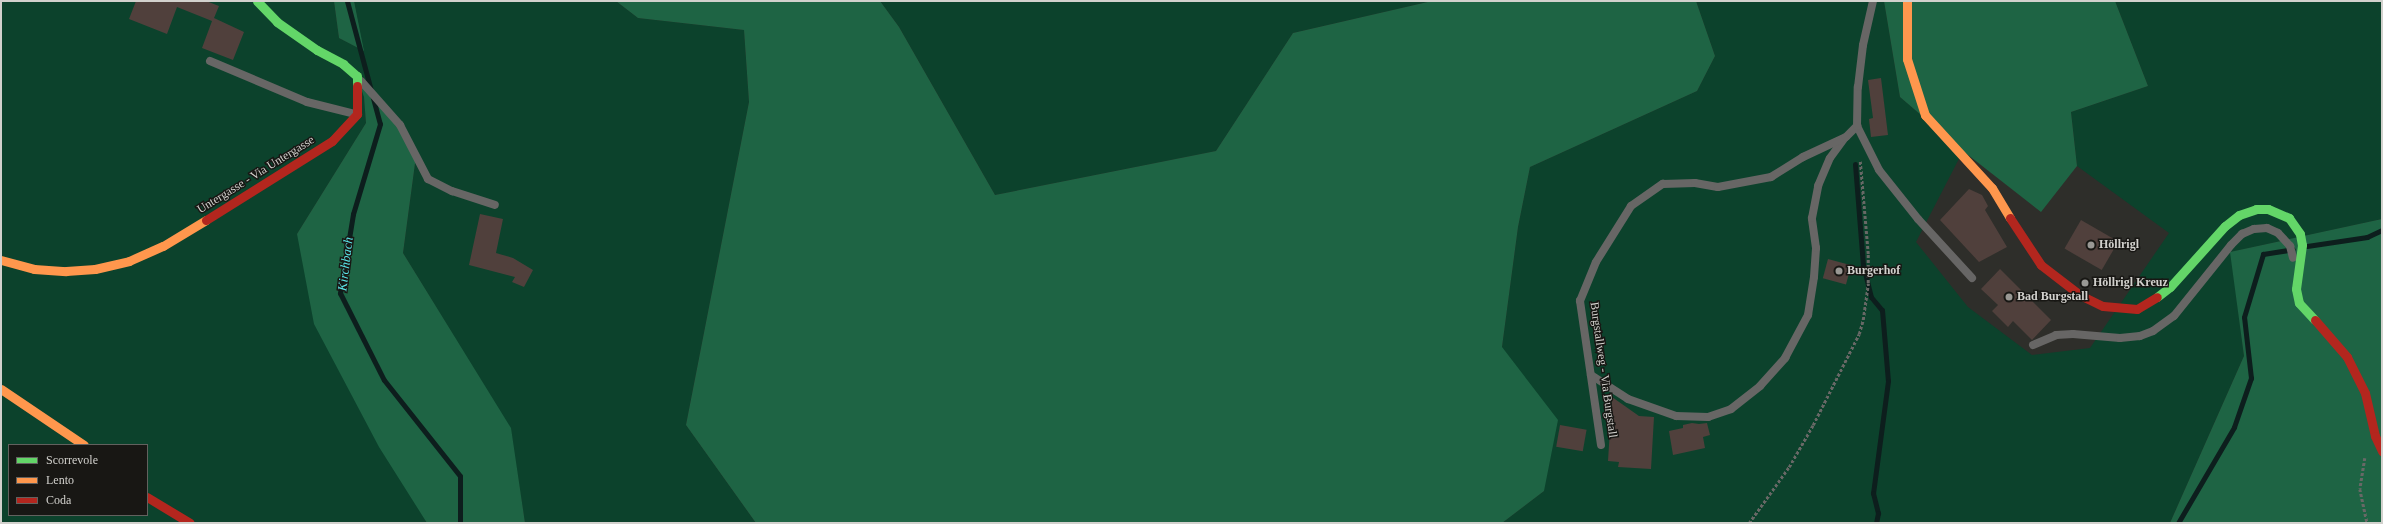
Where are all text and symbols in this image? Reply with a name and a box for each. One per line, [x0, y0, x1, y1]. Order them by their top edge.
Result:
street label: Untergasse - Via Untergasse [195, 133, 317, 217]
water label: Kirchbach [335, 236, 357, 292]
place label: Höllrigl [2099, 238, 2139, 252]
marker: Höllrigl [2086, 240, 2096, 250]
place label: Burgerhof [1847, 264, 1900, 278]
marker: Burgerhof [1834, 266, 1844, 276]
place label: Höllrigl Kreuz [2093, 276, 2168, 290]
marker: Höllrigl Kreuz [2080, 278, 2090, 288]
place label: Bad Burgstall [2017, 290, 2088, 304]
marker: Bad Burgstall [2004, 292, 2014, 302]
street label: Burgstallweg - Via Burgstall [1586, 301, 1620, 439]
legend [8, 444, 148, 516]
text: Scorrevole [46, 453, 98, 467]
text: Lento [46, 473, 74, 487]
text: Coda [46, 493, 71, 507]

